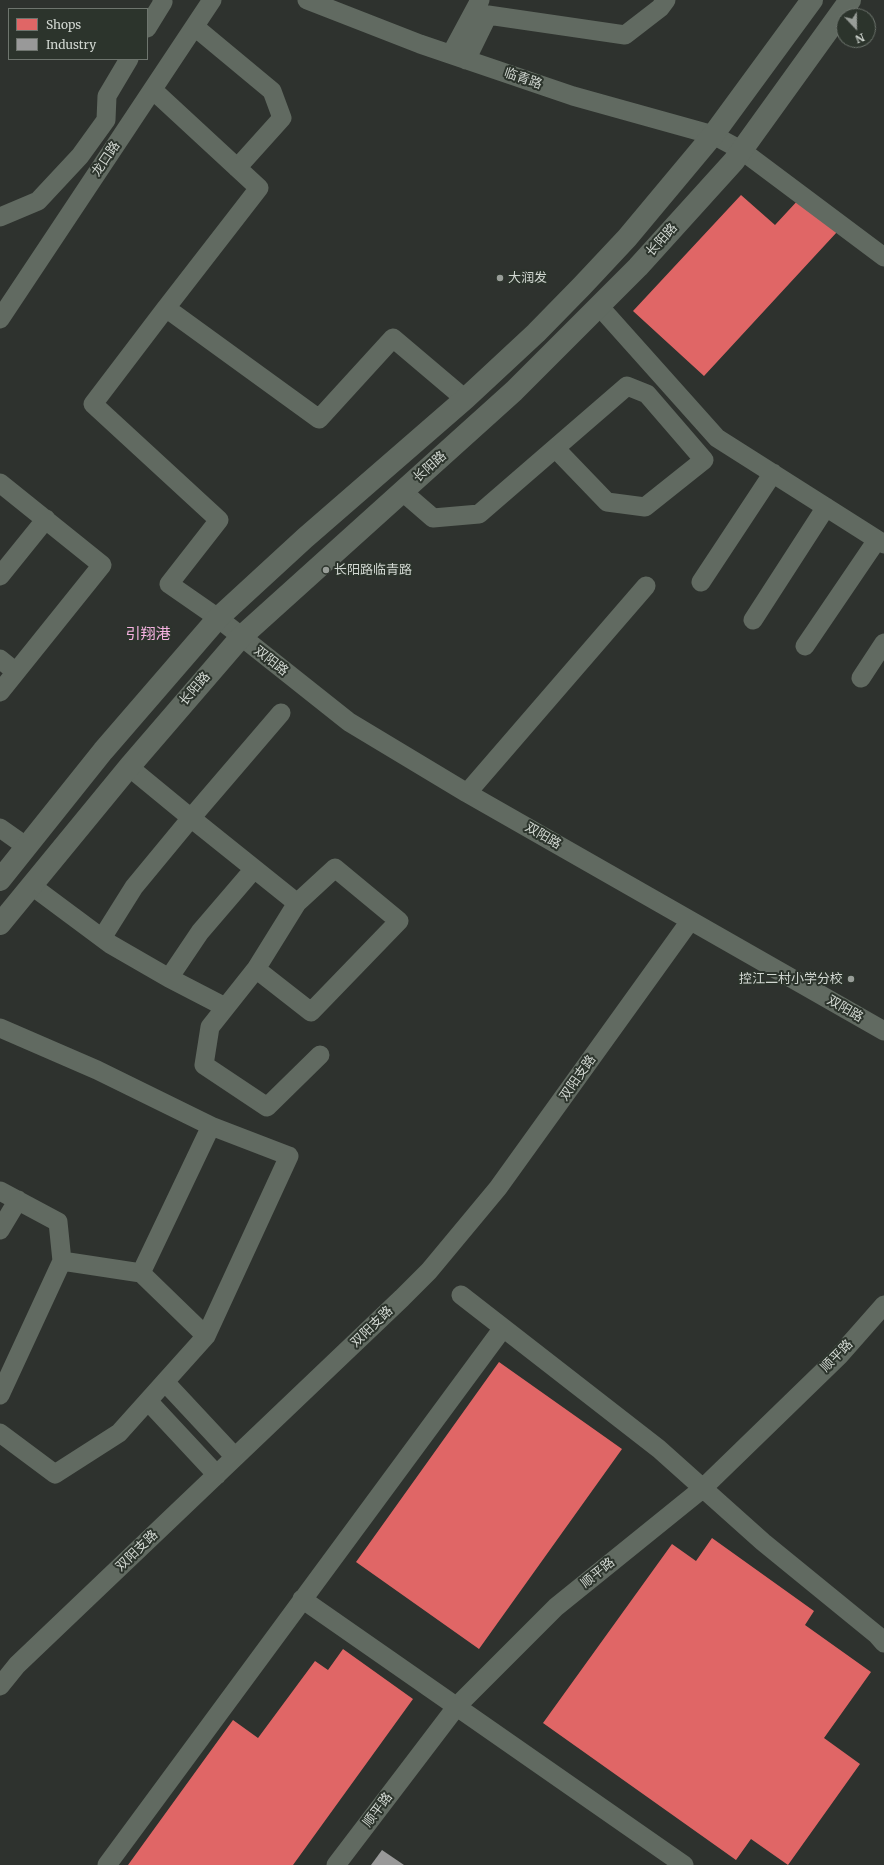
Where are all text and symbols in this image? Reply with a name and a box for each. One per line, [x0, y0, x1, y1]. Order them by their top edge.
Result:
legend [8, 8, 148, 60]
north arrow [836, 8, 876, 48]
text: Shops [46, 17, 81, 32]
text: N [853, 30, 867, 46]
text: Industry [46, 37, 96, 52]
street label: 临青路 [502, 65, 544, 93]
street label: 龙口路 [89, 138, 123, 180]
street label: 长阳路 [643, 220, 681, 260]
place label: 大润发 [508, 270, 547, 286]
marker: 大润发 [495, 273, 505, 283]
street label: 长阳路 [410, 448, 450, 486]
place label: 长阳路临青路 [334, 562, 412, 578]
marker: 长阳路临青路 [321, 565, 331, 575]
district label: 引翔港 [126, 626, 170, 644]
street label: 双阳路 [251, 643, 291, 679]
street label: 长阳路 [176, 669, 214, 709]
street label: 双阳路 [522, 819, 564, 853]
place label: 控江二村小学分校 [739, 971, 843, 987]
marker: 控江二村小学分校 [846, 974, 856, 984]
street label: 双阳路 [824, 992, 866, 1026]
street label: 双阳支路 [557, 1052, 599, 1104]
street label: 双阳支路 [348, 1303, 396, 1351]
street label: 顺平路 [818, 1337, 856, 1375]
street label: 双阳支路 [113, 1527, 161, 1575]
street label: 顺平路 [578, 1555, 618, 1591]
street label: 顺平路 [360, 1790, 396, 1830]

